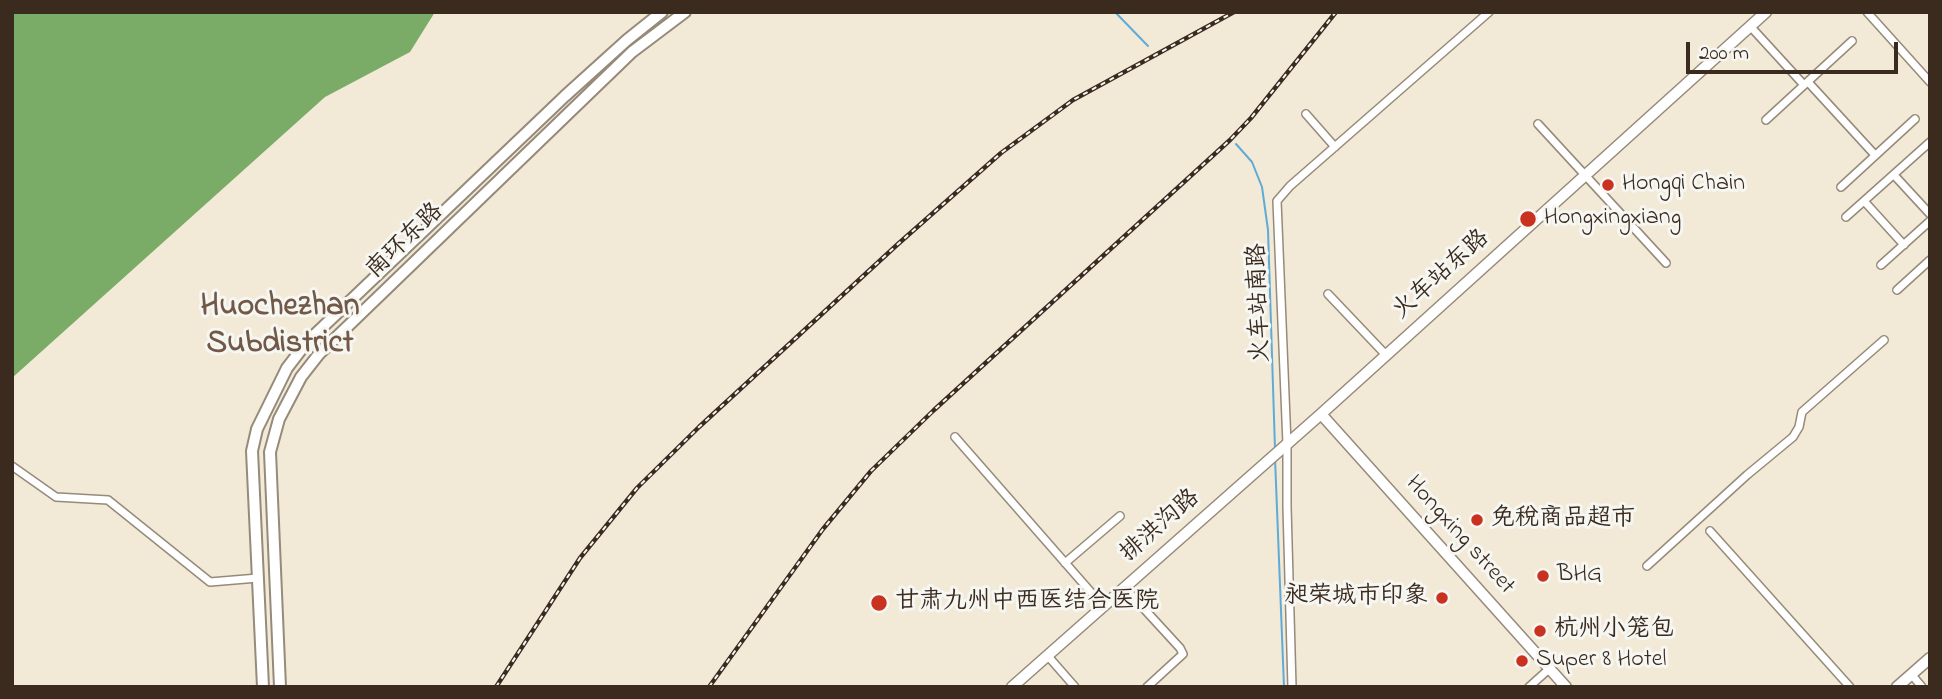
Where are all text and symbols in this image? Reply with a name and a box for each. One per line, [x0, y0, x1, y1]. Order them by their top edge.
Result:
scale bar [1690, 28, 1902, 72]
text: 200 m [1699, 39, 1749, 69]
place label: Hongqi Chain [1622, 171, 1745, 199]
marker: Hongqi Chain [1600, 177, 1616, 193]
street label: 南环东路 [361, 198, 451, 286]
place label: Hongxingxiang [1544, 205, 1681, 233]
marker: Hongxingxiang [1518, 209, 1538, 229]
street label: 火车站东路 [1388, 225, 1496, 327]
street label: 火车站南路 [1245, 243, 1277, 363]
district label: Huochezhan Subdistrict [201, 290, 359, 365]
street label: Hongxing street [1398, 471, 1520, 601]
street label: 排洪沟路 [1115, 485, 1207, 569]
place label: 免税商品超市 [1491, 506, 1635, 534]
marker: 免税商品超市 [1469, 512, 1485, 528]
place label: BHG [1557, 562, 1602, 590]
marker: BHG [1535, 568, 1551, 584]
place label: 昶荣城市印象 [1284, 584, 1428, 612]
place label: 甘肃九州中西医结合医院 [895, 589, 1159, 617]
marker: 昶荣城市印象 [1434, 590, 1450, 606]
marker: 甘肃九州中西医结合医院 [869, 593, 889, 613]
place label: 杭州小笼包 [1554, 617, 1674, 645]
marker: 杭州小笼包 [1532, 623, 1548, 639]
place label: Super 8 Hotel [1536, 647, 1667, 675]
marker: Super 8 Hotel [1514, 653, 1530, 669]

